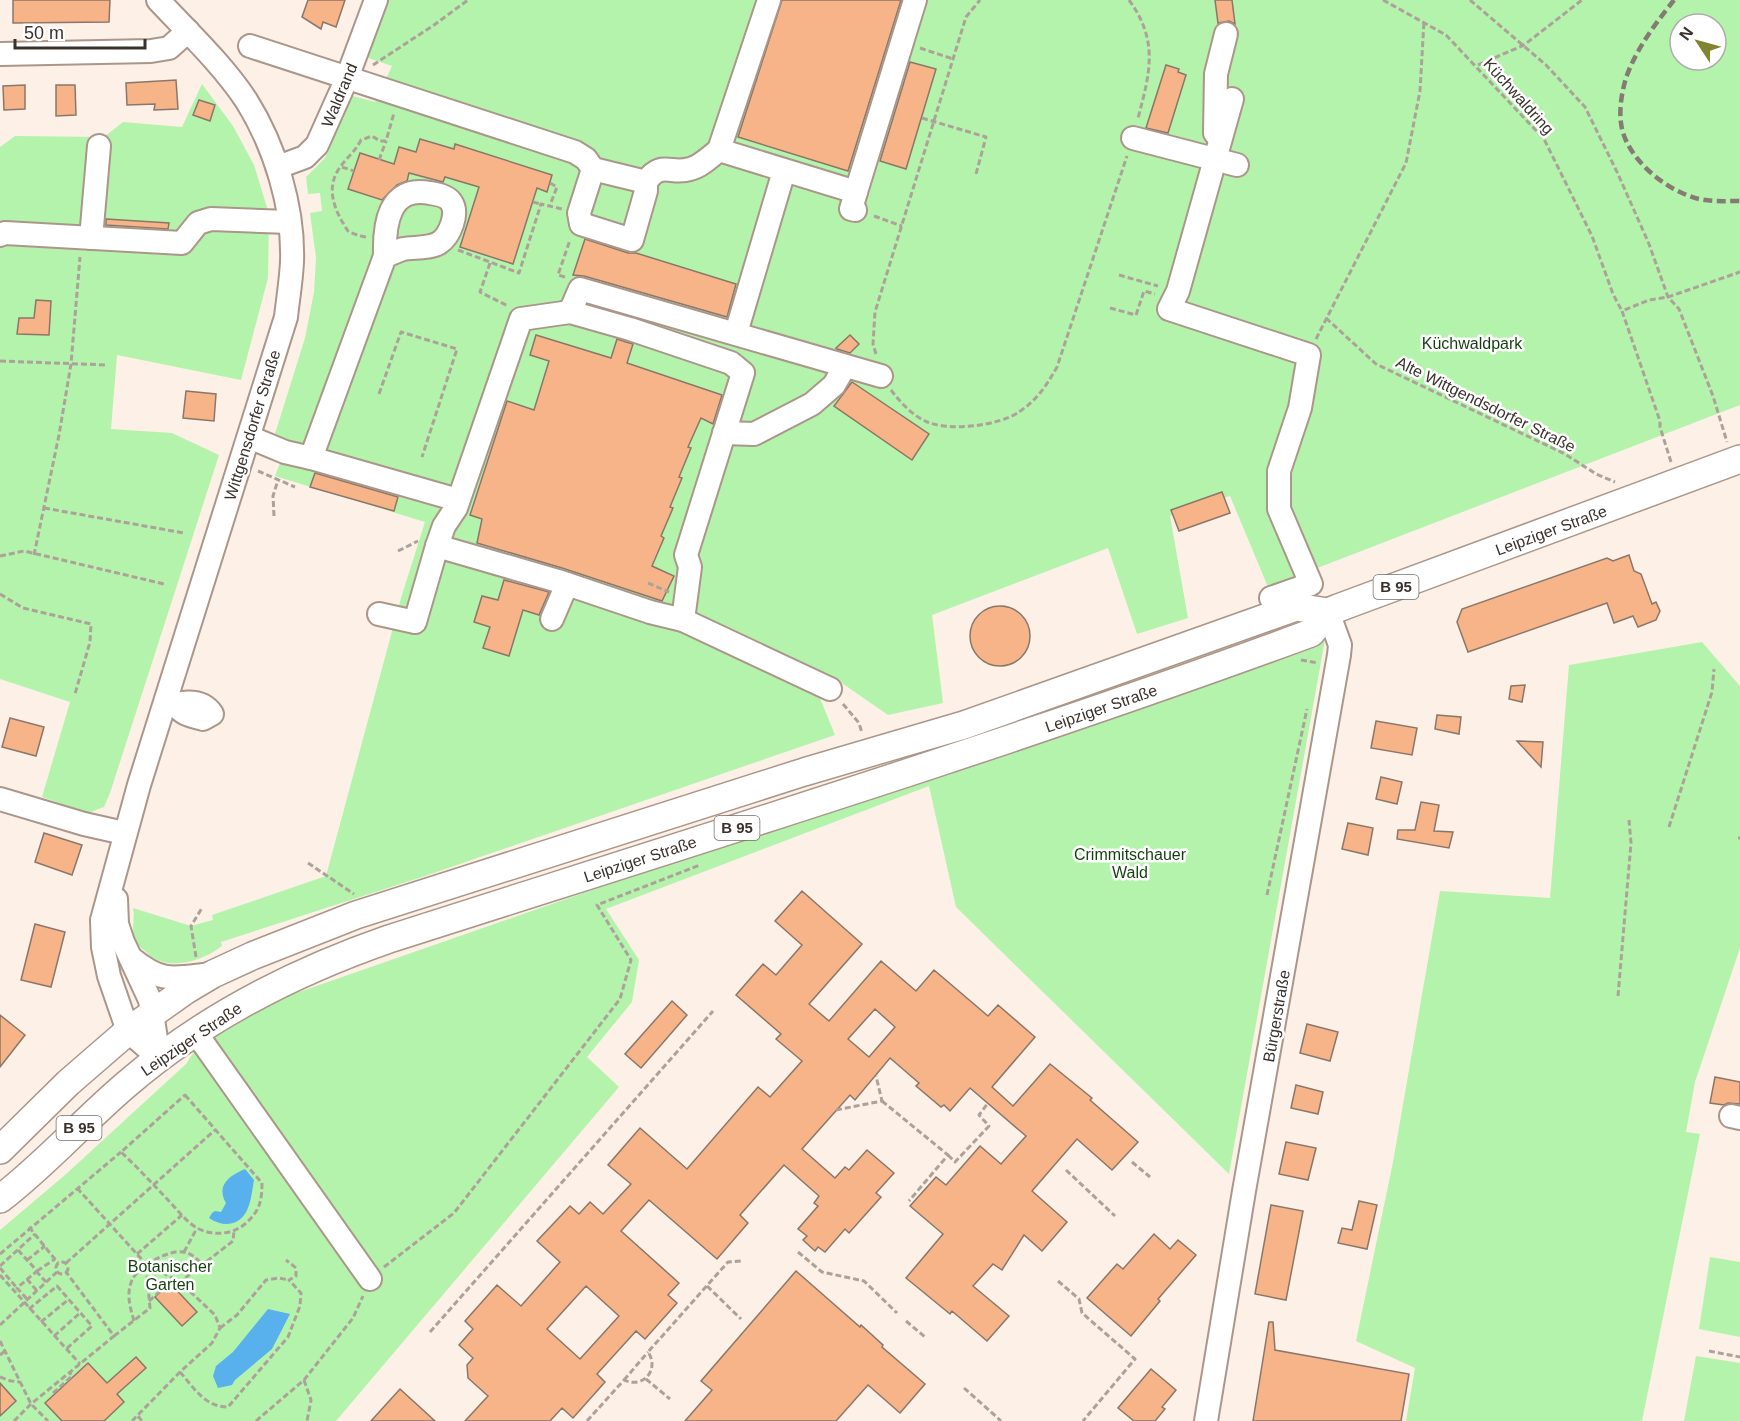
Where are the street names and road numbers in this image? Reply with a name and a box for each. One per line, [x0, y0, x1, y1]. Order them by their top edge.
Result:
street label: Küchwaldring [1480, 55, 1557, 138]
street label: Waldrand [318, 61, 361, 130]
street label: Wittgensdorfer Straße [221, 348, 284, 502]
street label: Alte Wittgendsdorfer Straße [1393, 354, 1578, 455]
street label: Leipziger Straße [1493, 502, 1609, 559]
road number: B 95 [1374, 575, 1418, 599]
street label: Leipziger Straße [1043, 681, 1160, 736]
road number: B 95 [714, 816, 760, 840]
street label: Leipziger Straße [582, 833, 699, 886]
street label: Bürgerstraße [1260, 969, 1293, 1064]
street label: Leipziger Straße [138, 999, 245, 1079]
road number: B 95 [56, 1116, 101, 1140]

